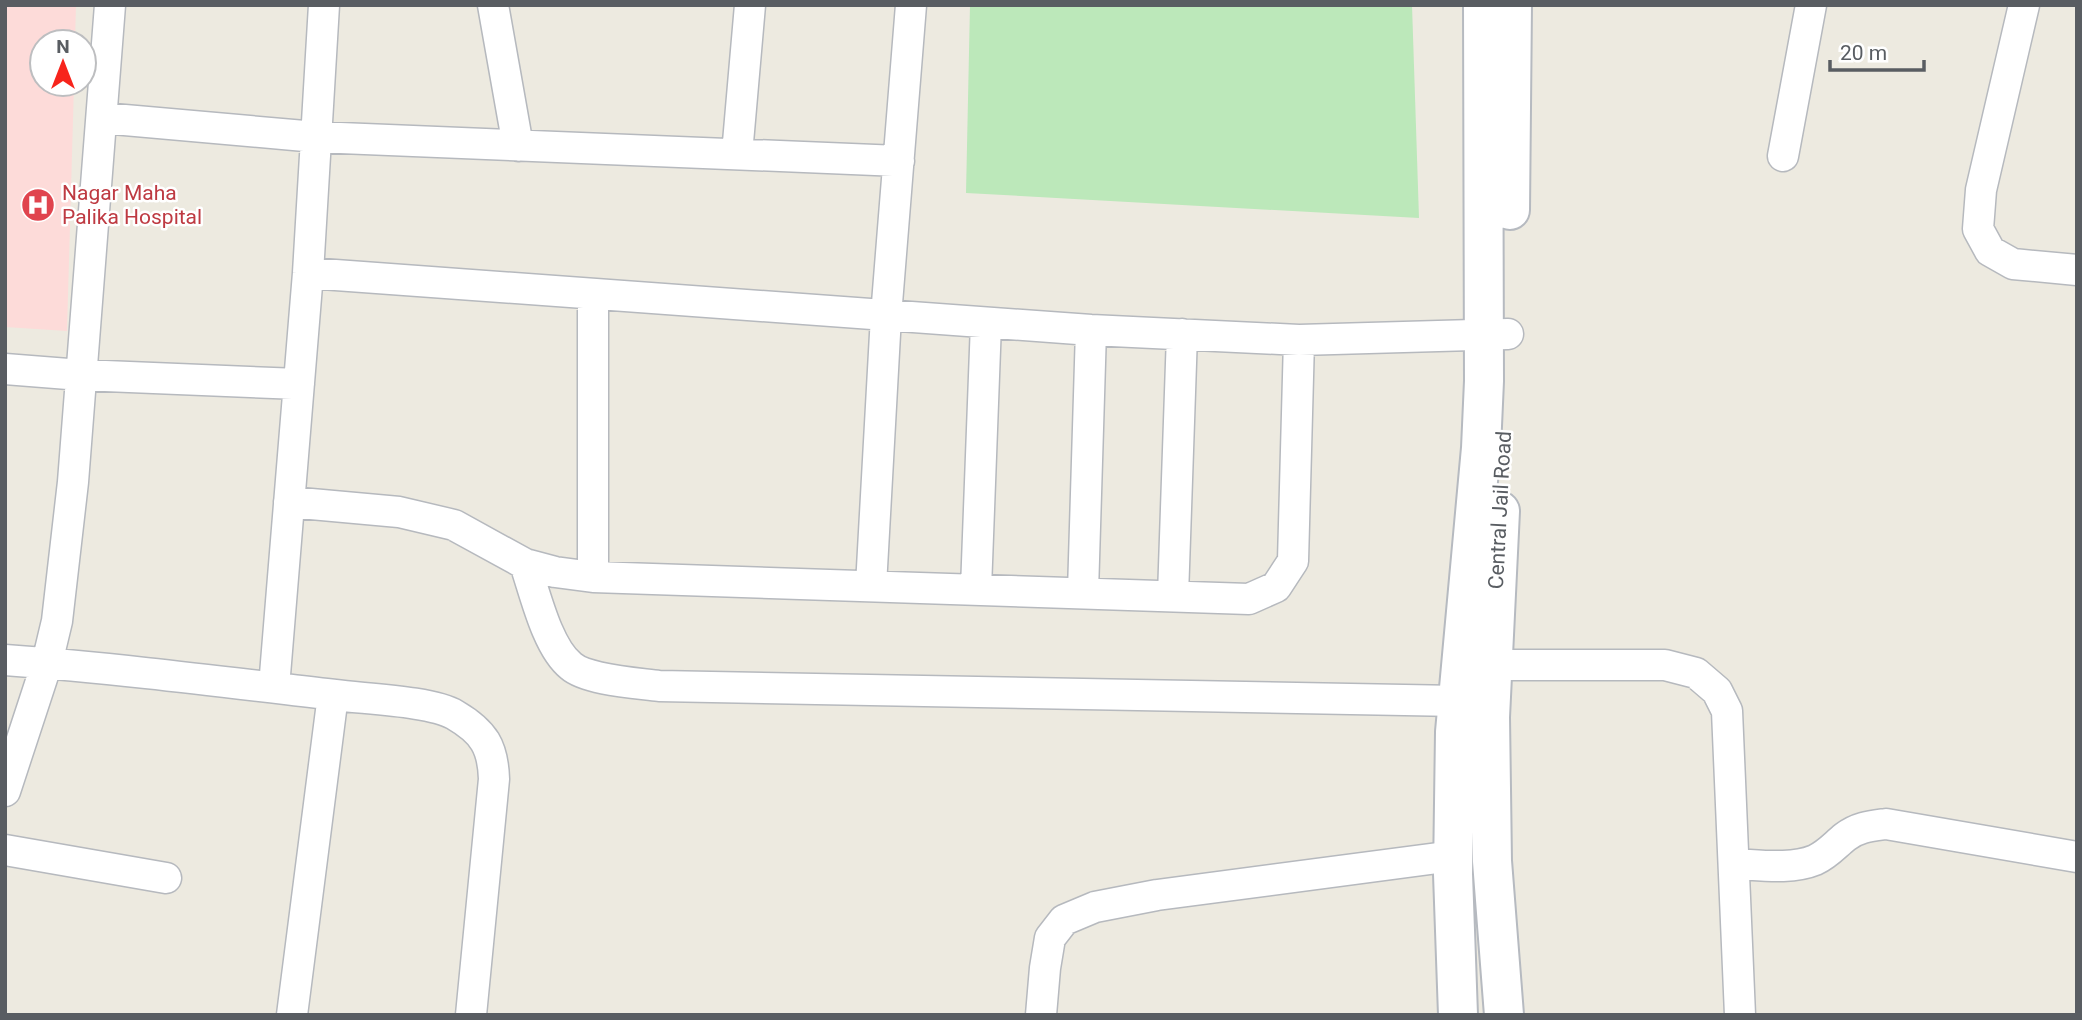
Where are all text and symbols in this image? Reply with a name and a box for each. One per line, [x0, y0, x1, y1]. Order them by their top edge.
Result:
north arrow [28, 28, 98, 98]
scale bar [1830, 28, 1924, 72]
text: N [56, 35, 70, 58]
text: 20 m [1840, 41, 1887, 65]
place label: Nagar Maha Palika Hospital [62, 181, 202, 229]
hospital icon: Nagar Maha Palika Hospital [19, 186, 57, 224]
street label: Central Jail Road [1484, 430, 1516, 590]

